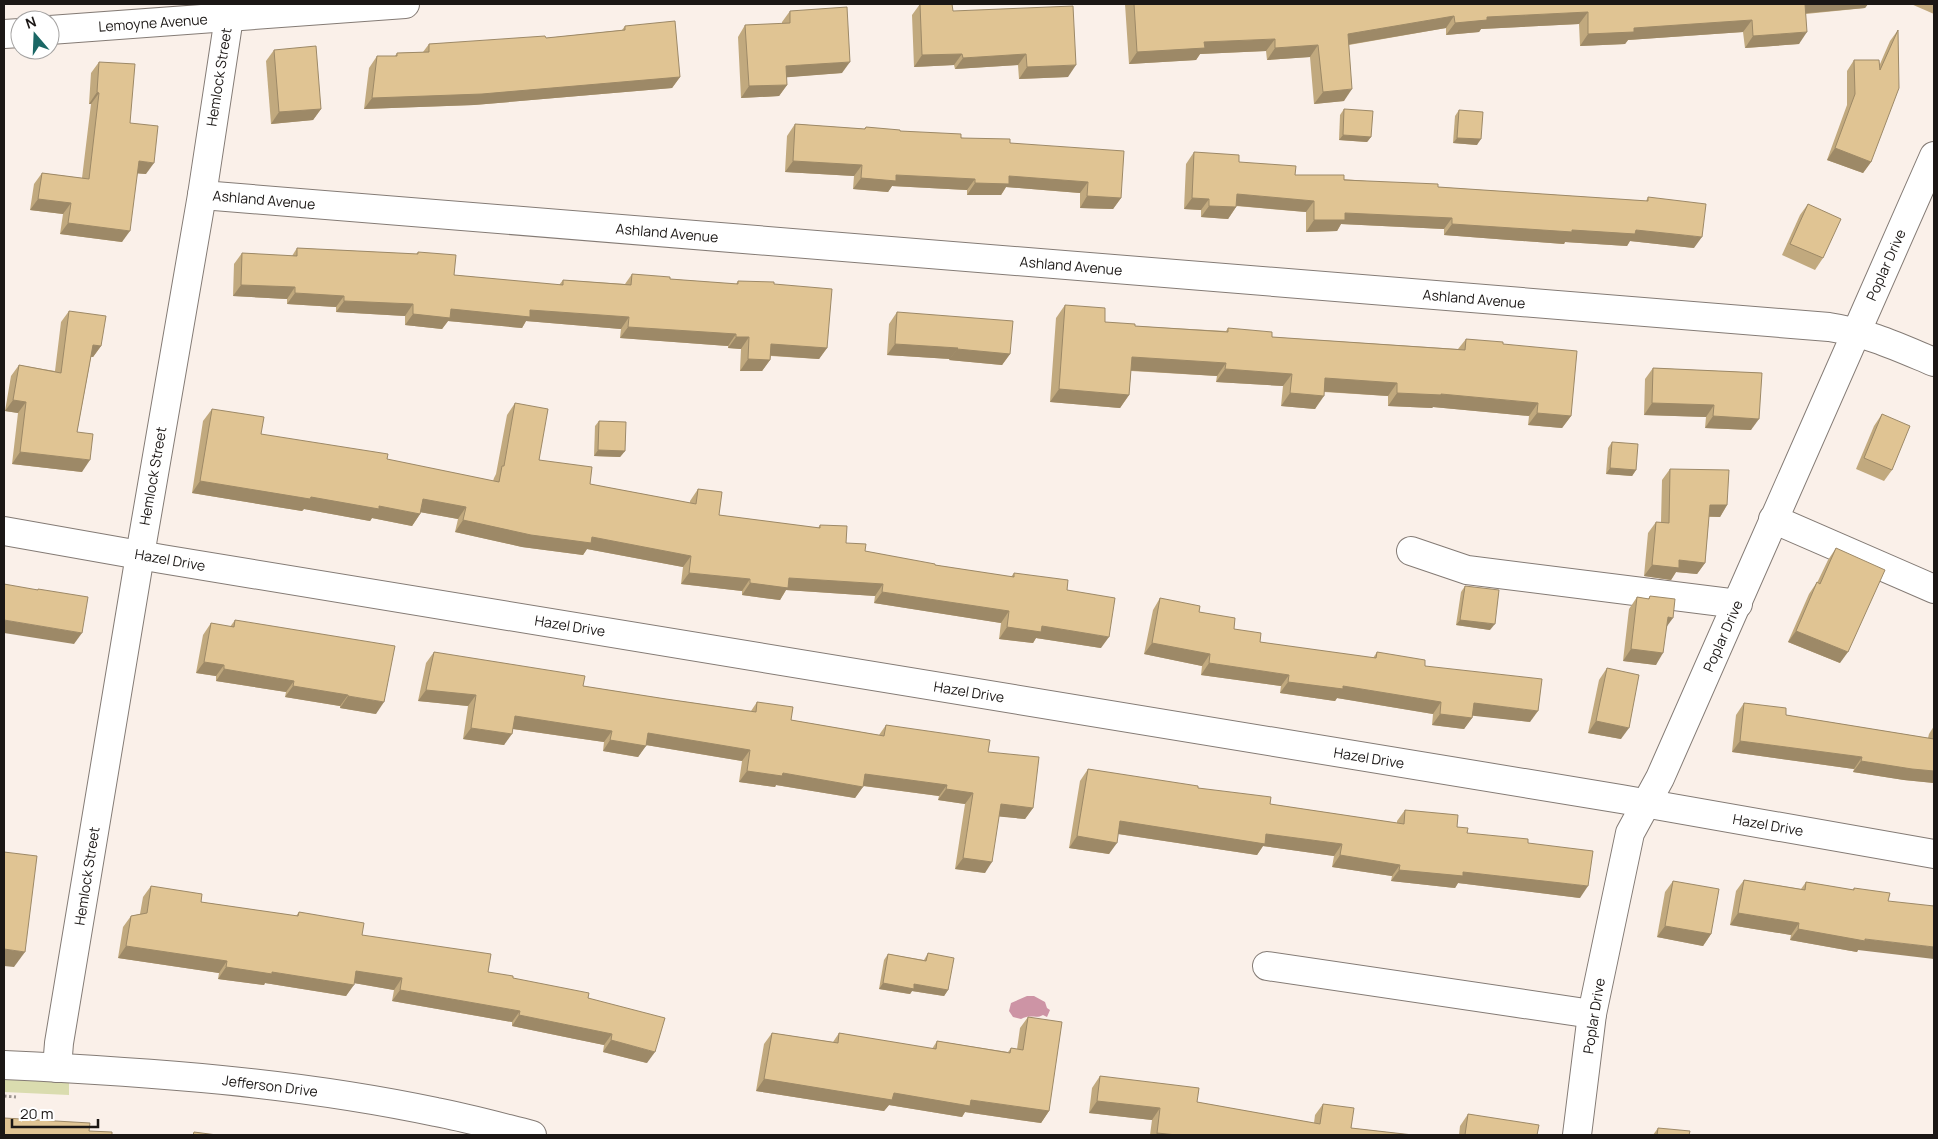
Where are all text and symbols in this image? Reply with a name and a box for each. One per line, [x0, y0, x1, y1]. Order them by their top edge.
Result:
street label: Lemoyne Avenue [98, 9, 208, 36]
north arrow [10, 10, 60, 60]
text: N [23, 12, 38, 33]
street label: Hemlock Street [201, 26, 236, 128]
street label: Ashland Avenue [212, 186, 316, 213]
street label: Ashland Avenue [615, 219, 719, 246]
street label: Poplar Drive [1861, 226, 1910, 304]
street label: Ashland Avenue [1019, 252, 1123, 279]
street label: Ashland Avenue [1422, 285, 1526, 312]
street label: Hemlock Street [135, 425, 171, 527]
street label: Hazel Drive [133, 544, 207, 575]
street label: Poplar Drive [1698, 597, 1747, 675]
street label: Hazel Drive [533, 611, 607, 640]
street label: Hazel Drive [932, 677, 1006, 706]
street label: Hazel Drive [1332, 743, 1406, 772]
street label: Hazel Drive [1731, 809, 1805, 840]
street label: Hemlock Street [69, 825, 104, 927]
street label: Poplar Drive [1578, 977, 1609, 1055]
street label: Jefferson Drive [221, 1070, 319, 1101]
scale bar [12, 1096, 99, 1128]
text: 20 m [20, 1103, 53, 1124]

